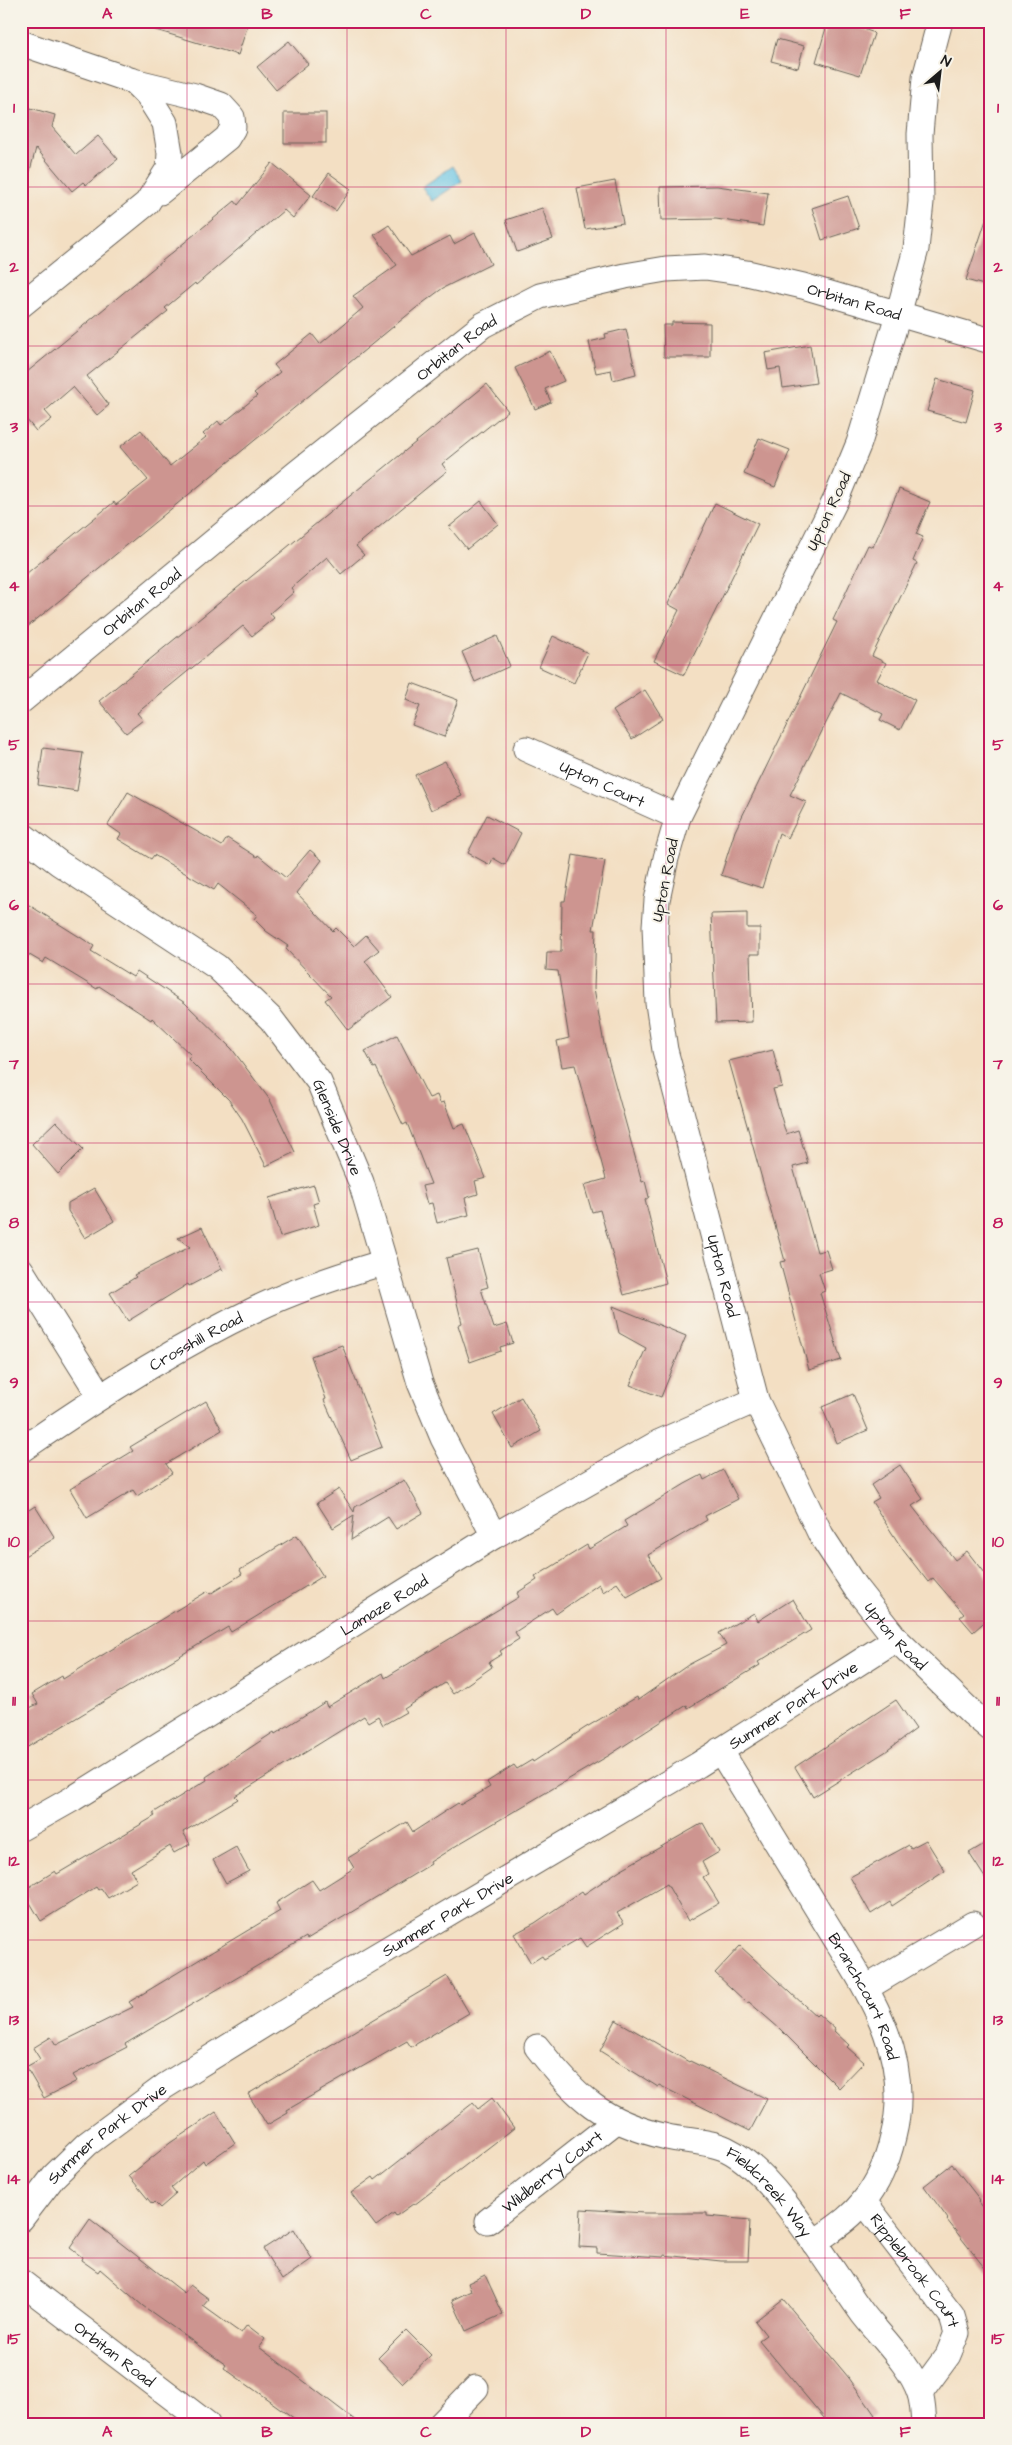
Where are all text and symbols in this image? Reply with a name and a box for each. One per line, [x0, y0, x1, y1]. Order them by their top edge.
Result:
text: A [102, 3, 113, 25]
text: B [261, 3, 273, 25]
text: C [420, 3, 432, 25]
text: D [581, 3, 592, 25]
text: E [740, 3, 750, 25]
text: F [899, 3, 911, 25]
north arrow [914, 48, 964, 98]
text: N [937, 51, 954, 72]
text: 1 [13, 97, 16, 119]
text: 1 [997, 97, 1000, 119]
text: 2 [8, 256, 19, 278]
text: 2 [992, 256, 1003, 278]
street label: Orbitan Road [805, 278, 904, 326]
street label: Orbitan Road [412, 310, 501, 386]
text: 3 [9, 416, 19, 438]
text: 3 [993, 416, 1003, 438]
street label: Upton Road [801, 468, 857, 554]
street label: Orbitan Road [98, 563, 186, 642]
text: 4 [9, 575, 20, 597]
text: 4 [993, 575, 1004, 597]
text: 5 [8, 734, 20, 756]
text: 5 [992, 734, 1004, 756]
street label: Upton Court [556, 755, 649, 813]
street label: Upton Road [646, 837, 684, 924]
text: 6 [9, 894, 19, 916]
text: 6 [993, 894, 1003, 916]
text: 7 [8, 1053, 19, 1075]
text: 7 [992, 1053, 1003, 1075]
street label: Glenside Drive [307, 1076, 367, 1179]
text: 8 [9, 1212, 20, 1234]
text: 8 [993, 1212, 1004, 1234]
street label: Upton Road [701, 1232, 744, 1320]
street label: Crosshill Road [145, 1307, 247, 1376]
text: 9 [9, 1372, 19, 1394]
text: 9 [993, 1372, 1003, 1394]
text: 10 [8, 1531, 20, 1553]
text: 10 [992, 1531, 1004, 1553]
street label: Lamaze Road [336, 1570, 432, 1641]
street label: Upton Road [859, 1598, 932, 1675]
street label: Summer Park Drive [725, 1656, 862, 1755]
text: 11 [12, 1690, 17, 1712]
text: 11 [996, 1690, 1001, 1712]
text: 12 [8, 1850, 20, 1872]
text: 12 [992, 1850, 1004, 1872]
street label: Summer Park Drive [378, 1867, 518, 1962]
street label: Branchcourt Road [823, 1929, 904, 2062]
text: 13 [9, 2009, 20, 2031]
text: 13 [993, 2009, 1004, 2031]
street label: Summer Park Drive [42, 2078, 172, 2189]
street label: Wildberry Court [497, 2125, 608, 2218]
street label: Fieldcreek Way [722, 2141, 817, 2242]
text: 14 [8, 2168, 21, 2190]
text: 14 [992, 2168, 1005, 2190]
street label: Ripplebrook Court [865, 2209, 965, 2331]
street label: Orbitan Road [69, 2316, 159, 2392]
text: 15 [7, 2328, 21, 2350]
text: 15 [991, 2328, 1005, 2350]
text: A [102, 2421, 113, 2443]
text: B [261, 2421, 273, 2443]
text: C [420, 2421, 432, 2443]
text: D [581, 2421, 592, 2443]
text: E [740, 2421, 750, 2443]
text: F [899, 2421, 911, 2443]

